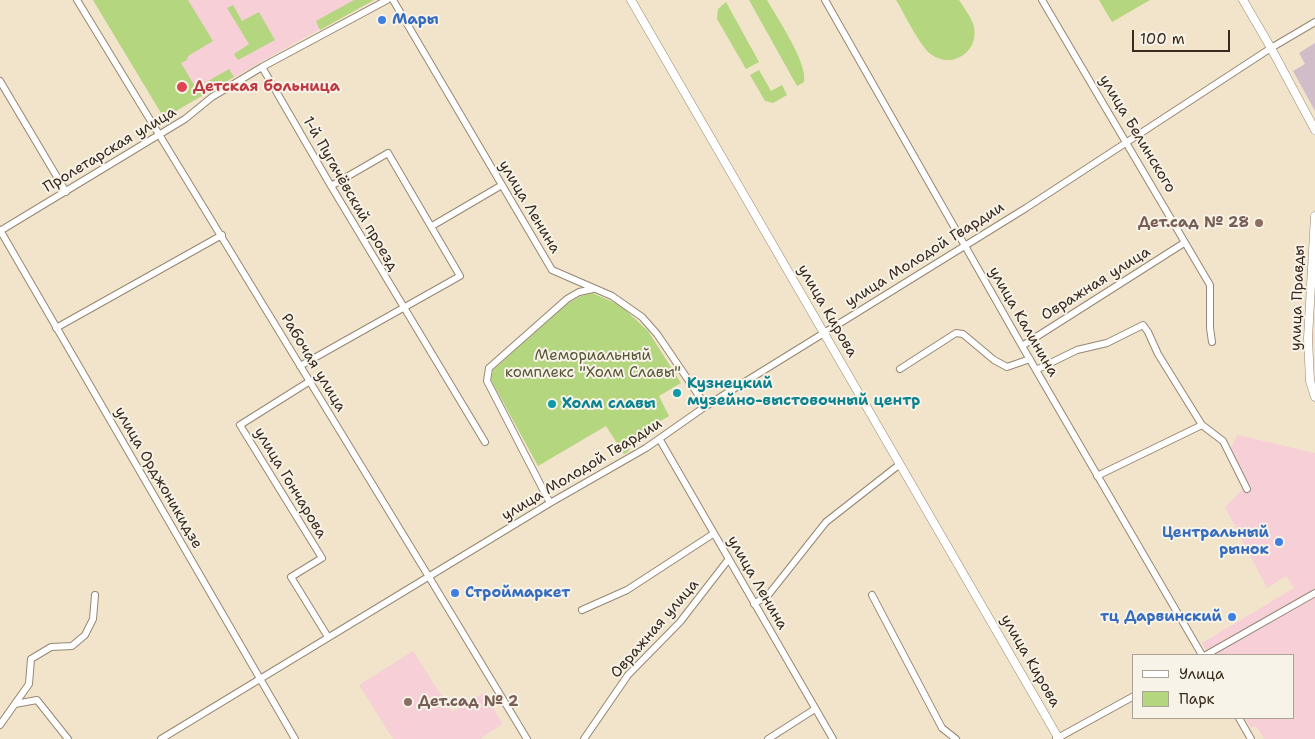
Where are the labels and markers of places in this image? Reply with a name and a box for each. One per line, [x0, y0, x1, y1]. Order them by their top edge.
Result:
place label: Мары [392, 11, 439, 29]
marker: Мары [376, 14, 388, 26]
place label: Детская больница [193, 78, 340, 96]
marker: Детская больница [175, 80, 189, 94]
place label: Дет.сад № 28 [1138, 214, 1249, 232]
marker: Дет.сад № 28 [1253, 217, 1265, 229]
place label: Кузнецкий музейно-выстовочный центр [687, 375, 920, 410]
marker: Кузнецкий музейно-выстовочный центр [671, 387, 683, 399]
place label: Холм славы [562, 395, 656, 413]
marker: Холм славы [546, 398, 558, 410]
place label: Центральный рынок [1162, 524, 1269, 559]
marker: Центральный рынок [1273, 536, 1285, 548]
place label: Строймаркет [465, 584, 570, 602]
marker: Строймаркет [449, 587, 461, 599]
place label: тц Дарвинский [1100, 608, 1222, 626]
marker: тц Дарвинский [1226, 611, 1238, 623]
place label: Дет.сад № 2 [418, 693, 519, 711]
marker: Дет.сад № 2 [402, 696, 414, 708]

